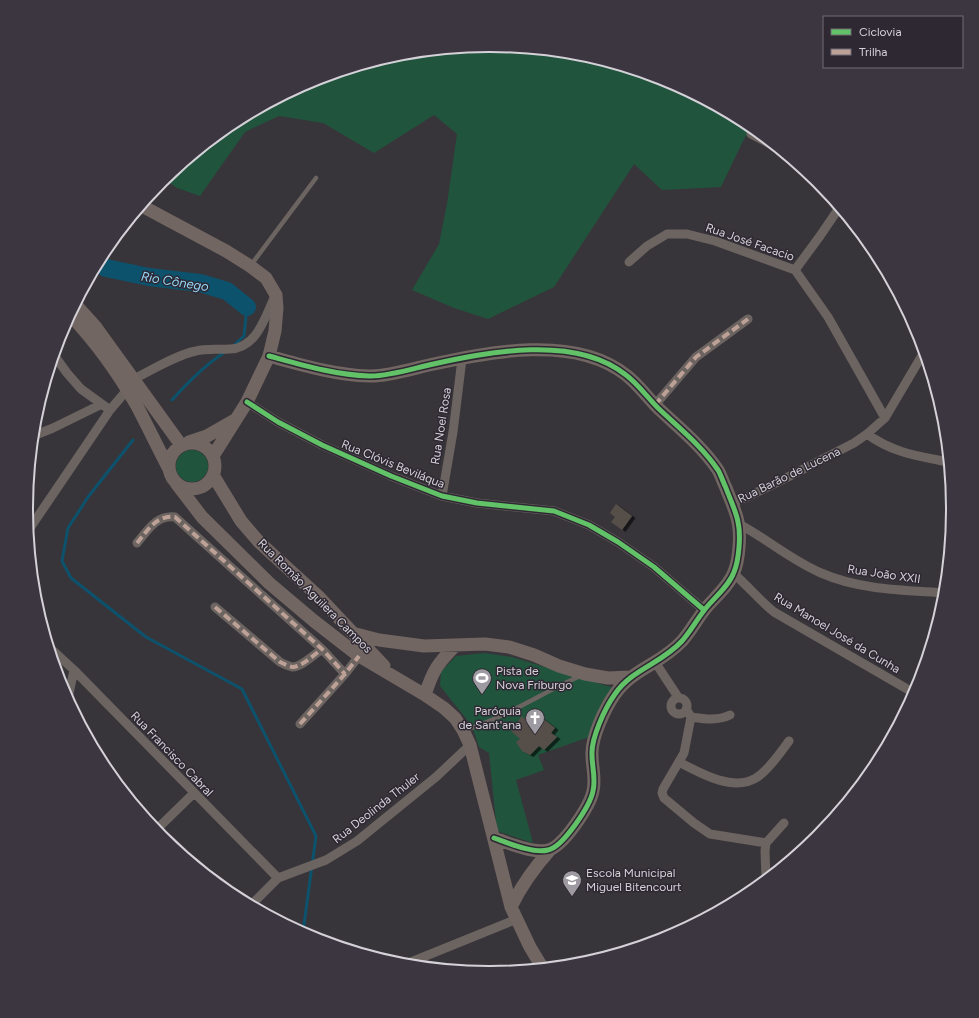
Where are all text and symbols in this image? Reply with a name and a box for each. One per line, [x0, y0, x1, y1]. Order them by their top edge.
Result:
legend [823, 16, 963, 68]
text: Ciclovia [859, 25, 902, 39]
text: Trilha [859, 45, 887, 59]
street label: Rua José Facacio [704, 220, 796, 264]
water label: Rio Cônego [140, 269, 210, 294]
street label: Rua Noel Rosa [428, 386, 454, 466]
street label: Rua Clóvis Beviláqua [339, 437, 447, 491]
street label: Rua Barão de Lucena [736, 444, 842, 506]
street label: Rua Romão Aguilera Campos [255, 536, 375, 656]
street label: Rua João XXII [847, 562, 921, 586]
street label: Rua Manoel José da Cunha [771, 590, 903, 676]
place label: Pista de Nova Friburgo [496, 664, 572, 692]
sports icon: Pista de Nova Friburgo [471, 667, 493, 695]
place label: Paróquia de Sant'ana [458, 704, 521, 732]
church icon: Paróquia de Sant'ana [524, 707, 546, 735]
street label: Rua Francisco Cabral [128, 709, 216, 799]
street label: Rua Deolinda Thuler [330, 770, 422, 846]
place label: Escola Municipal Miguel Bitencourt [586, 866, 682, 894]
school or university icon: Escola Municipal Miguel Bitencourt [561, 869, 583, 897]

